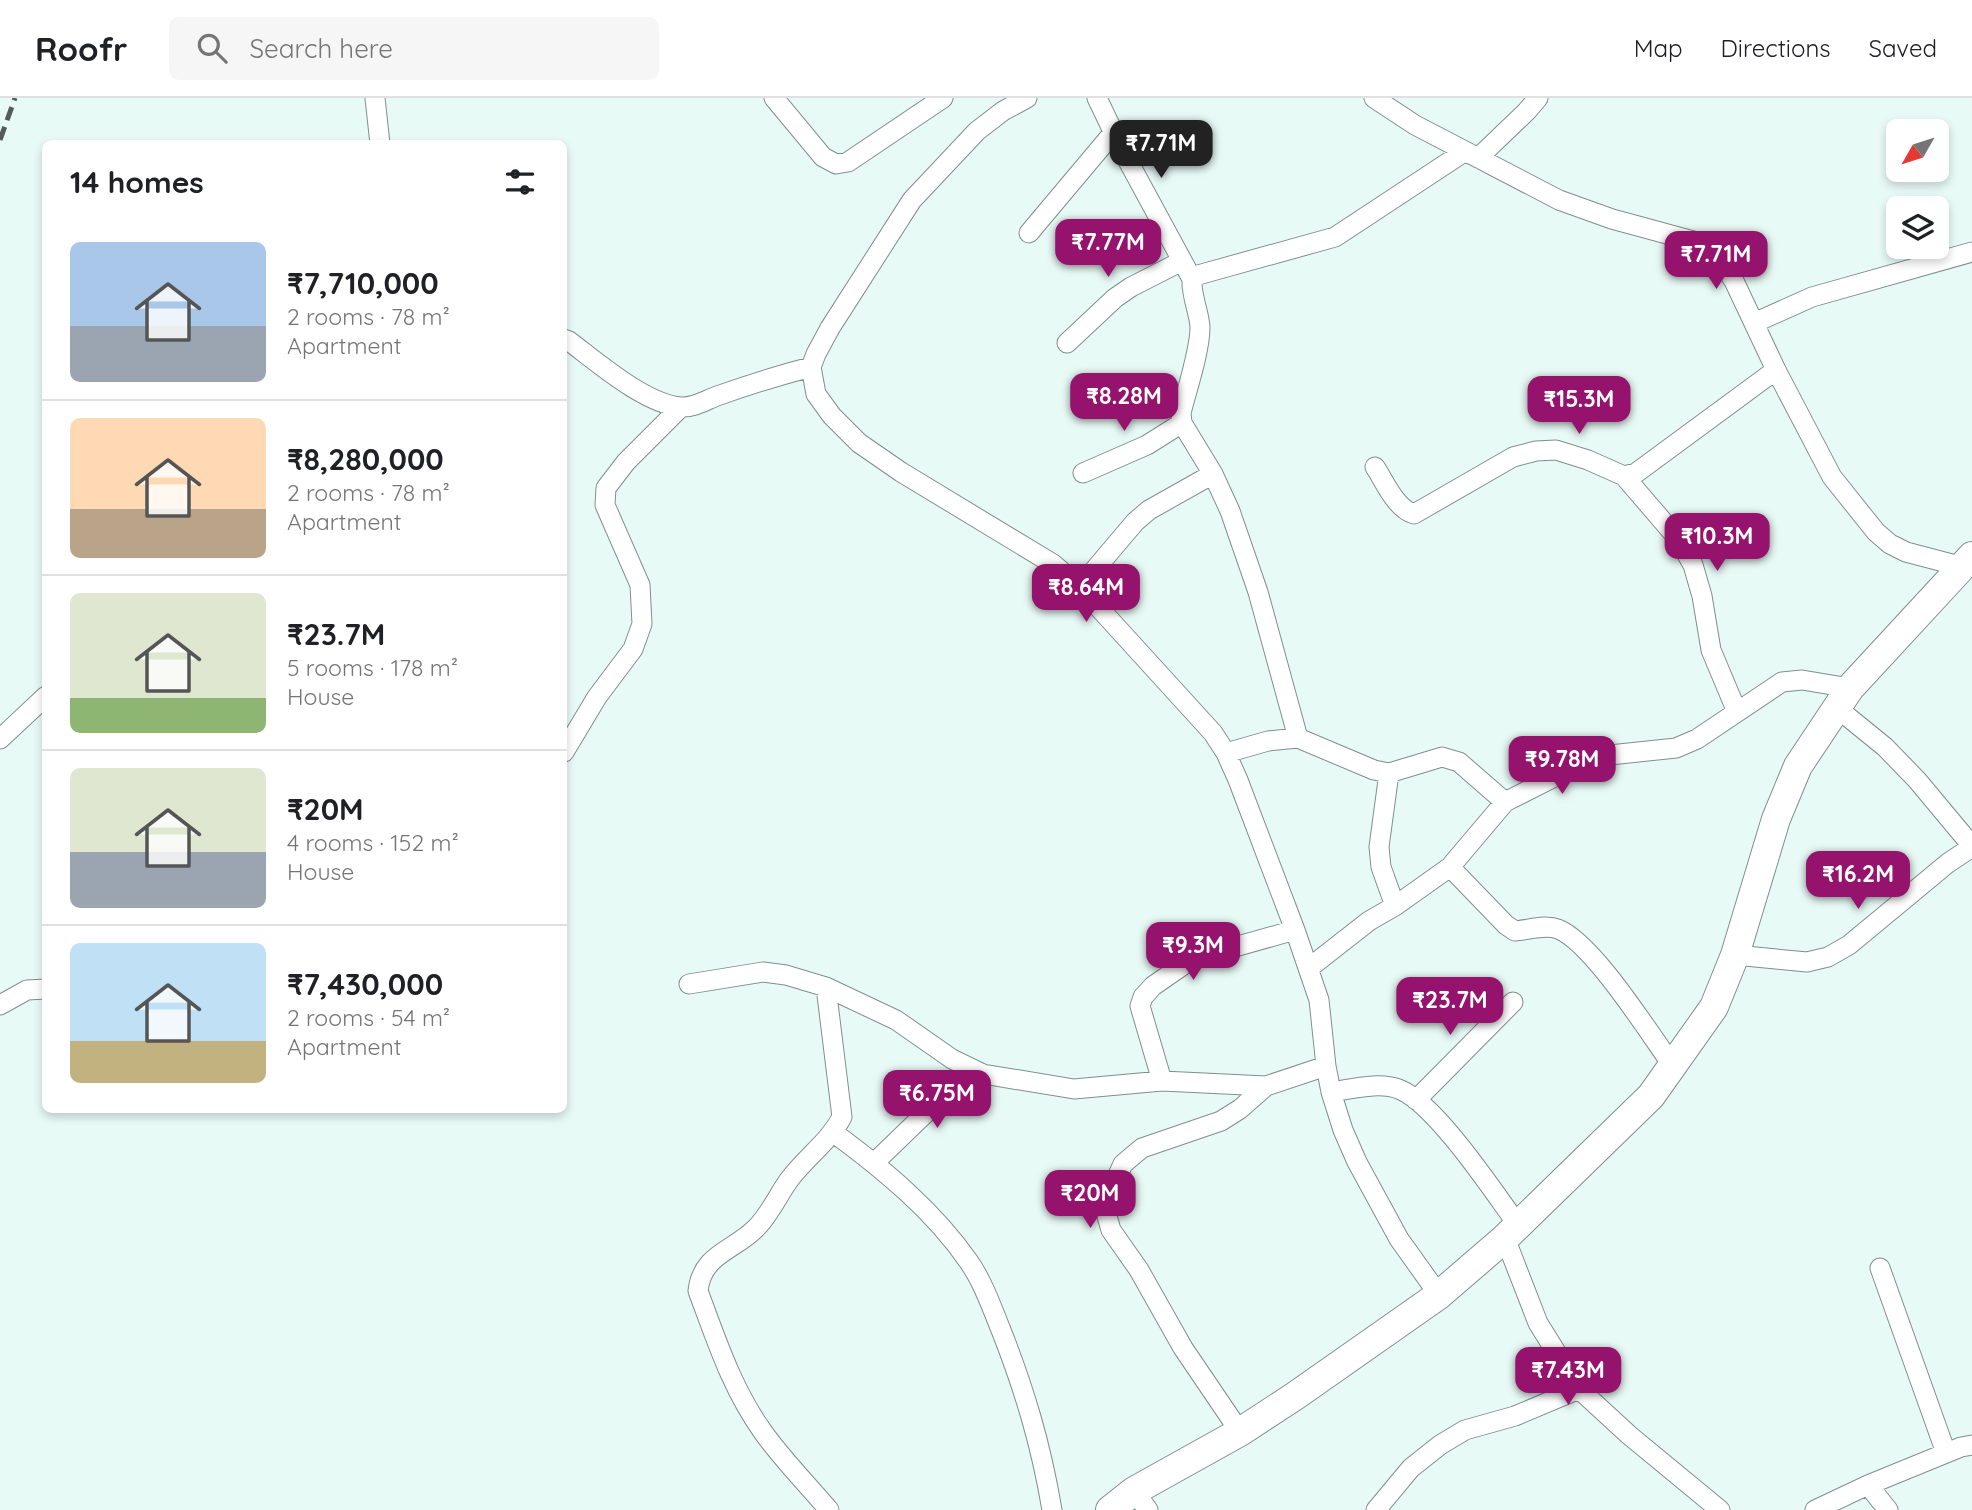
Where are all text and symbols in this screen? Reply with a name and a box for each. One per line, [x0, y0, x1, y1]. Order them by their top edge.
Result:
search box [169, 17, 659, 80]
text: Roofr [35, 28, 127, 69]
icon: search [193, 29, 231, 67]
text: Search here [249, 32, 393, 65]
text: Map [1634, 33, 1683, 63]
text: Directions [1721, 33, 1831, 63]
text: Saved [1869, 33, 1937, 63]
north arrow [1886, 119, 1950, 182]
map controls [1886, 119, 1949, 259]
pin: ₹7.71M [1104, 120, 1218, 180]
text: ₹7.71M [1126, 128, 1196, 157]
text: 14 homes [70, 163, 204, 201]
icon: filters [501, 163, 539, 201]
button: layers [1886, 196, 1949, 259]
pin: ₹7.77M [1051, 220, 1165, 279]
text: ₹7.77M [1071, 227, 1145, 256]
pin: ₹7.71M [1659, 232, 1773, 291]
text: ₹7.71M [1681, 239, 1751, 268]
text: ₹7,710,000 [287, 264, 439, 302]
icon: home [126, 270, 210, 354]
text: 2 rooms · 78 m² [287, 302, 450, 331]
text: Apartment [287, 331, 401, 360]
pin: ₹8.28M [1067, 374, 1181, 433]
pin: ₹15.3M [1522, 376, 1636, 436]
text: ₹8.28M [1086, 381, 1162, 410]
text: ₹15.3M [1544, 384, 1614, 413]
text: ₹8,280,000 [287, 440, 444, 478]
icon: home [126, 446, 210, 530]
text: 2 rooms · 78 m² [287, 478, 450, 507]
text: Apartment [287, 507, 401, 536]
pin: ₹10.3M [1660, 514, 1774, 573]
text: ₹10.3M [1681, 521, 1753, 550]
pin: ₹8.64M [1029, 564, 1143, 624]
text: ₹8.64M [1048, 572, 1124, 601]
text: ₹23.7M [287, 615, 385, 653]
icon: home [126, 621, 210, 705]
text: 5 rooms · 178 m² [287, 653, 458, 682]
text: House [287, 682, 354, 711]
pin: ₹9.78M [1505, 736, 1619, 796]
text: ₹9.78M [1525, 744, 1599, 773]
text: ₹20M [287, 790, 364, 828]
icon: home [126, 796, 210, 880]
text: 4 rooms · 152 m² [287, 828, 459, 857]
pin: ₹16.2M [1801, 852, 1915, 911]
text: House [287, 857, 354, 886]
text: ₹16.2M [1822, 859, 1894, 888]
pin: ₹9.3M [1144, 922, 1242, 982]
text: ₹9.3M [1162, 930, 1224, 959]
text: ₹7,430,000 [287, 965, 443, 1003]
icon: home [126, 971, 210, 1055]
pin: ₹23.7M [1393, 978, 1507, 1037]
text: ₹23.7M [1412, 985, 1488, 1014]
text: 2 rooms · 54 m² [287, 1003, 450, 1032]
text: Apartment [287, 1032, 401, 1061]
pin: ₹6.75M [880, 1070, 994, 1130]
text: ₹6.75M [899, 1078, 975, 1107]
pin: ₹20M [1049, 1170, 1131, 1230]
text: ₹20M [1061, 1178, 1119, 1207]
pin: ₹7.43M [1511, 1348, 1625, 1407]
text: ₹7.43M [1531, 1355, 1605, 1384]

